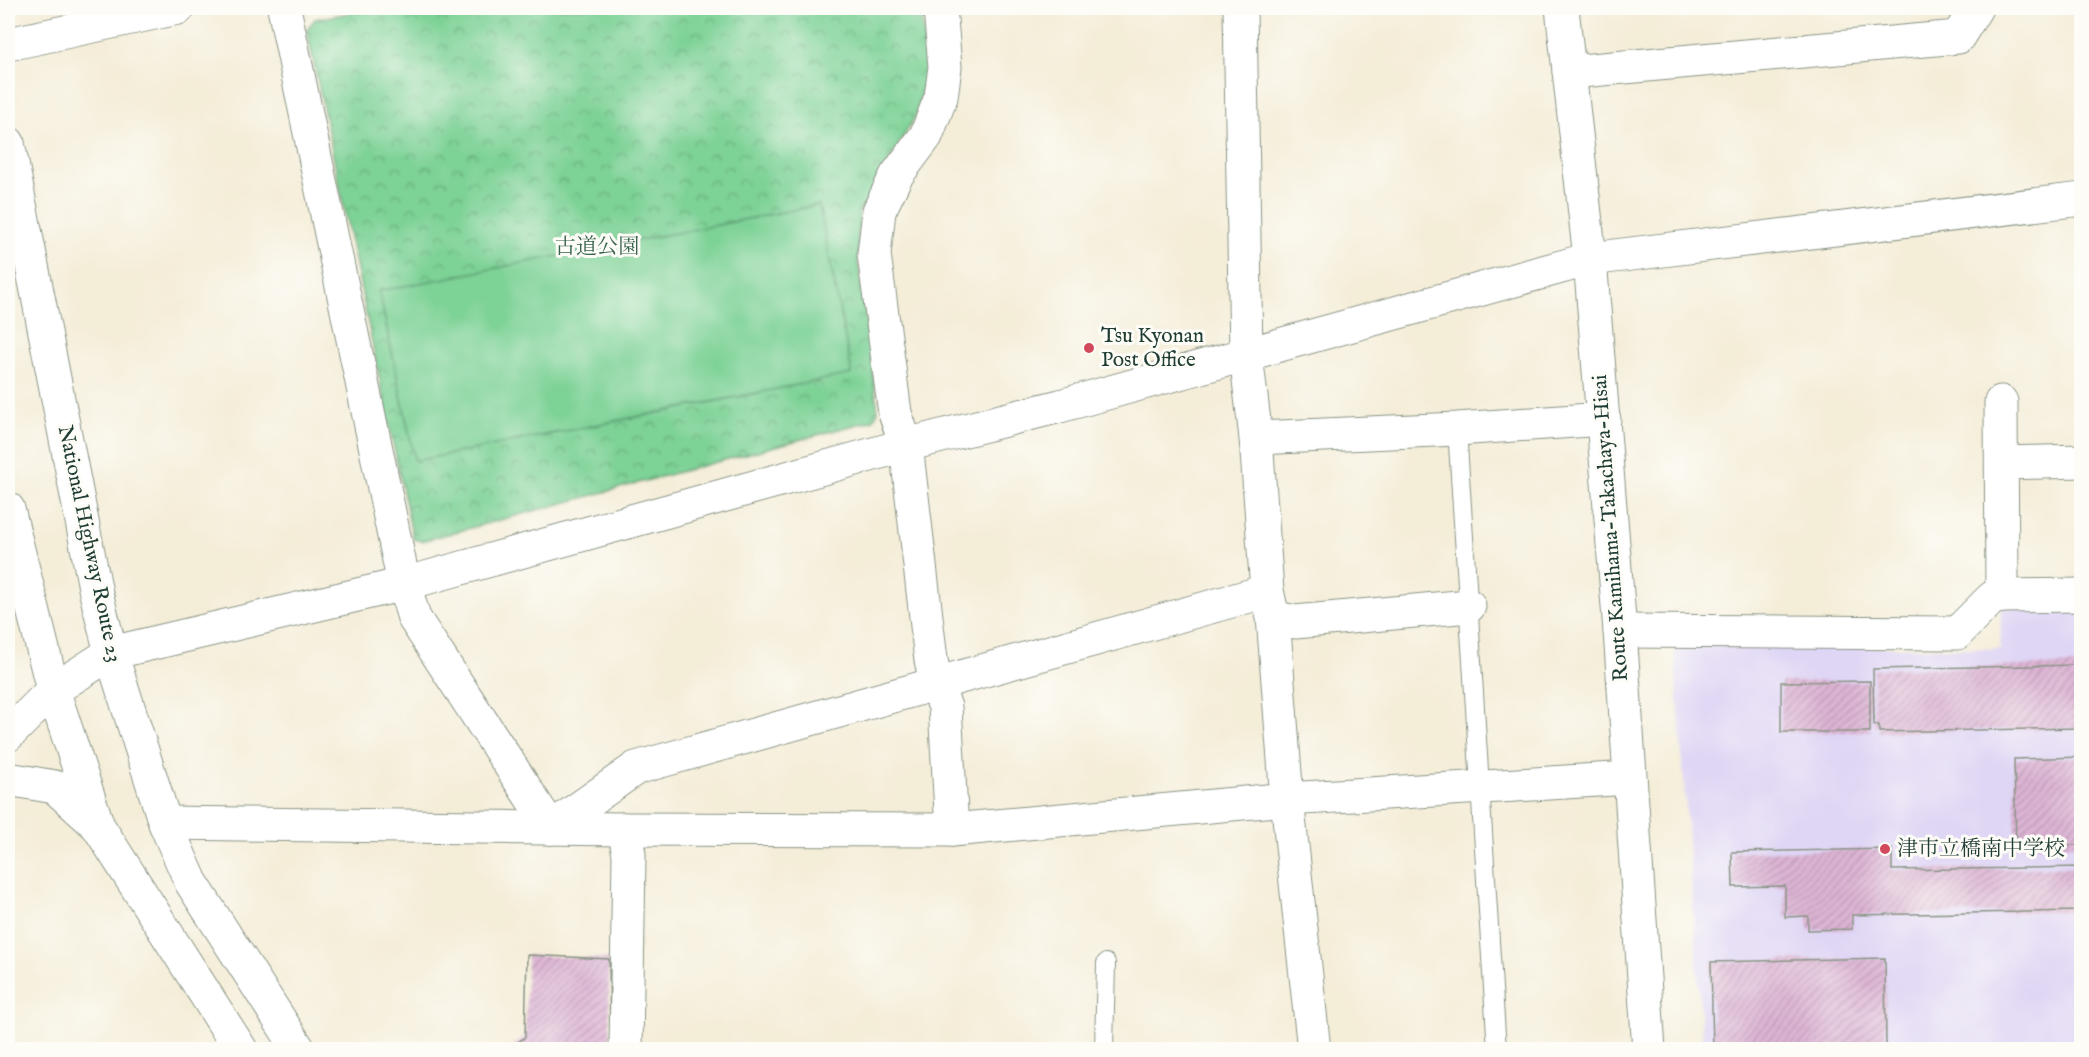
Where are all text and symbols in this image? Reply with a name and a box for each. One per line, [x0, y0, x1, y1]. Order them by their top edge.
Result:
park label: 古道公園 [555, 234, 639, 261]
place label: Tsu Kyonan Post Office [1101, 323, 1204, 374]
marker: Tsu Kyonan Post Office [1082, 341, 1096, 355]
street label: Route Kamihama-Takachaya-Hisai [1587, 374, 1635, 682]
street label: National Highway Route 23 [51, 423, 127, 665]
place label: 津市立橋南中学校 [1897, 836, 2065, 863]
marker: 津市立橋南中学校 [1878, 842, 1892, 856]

